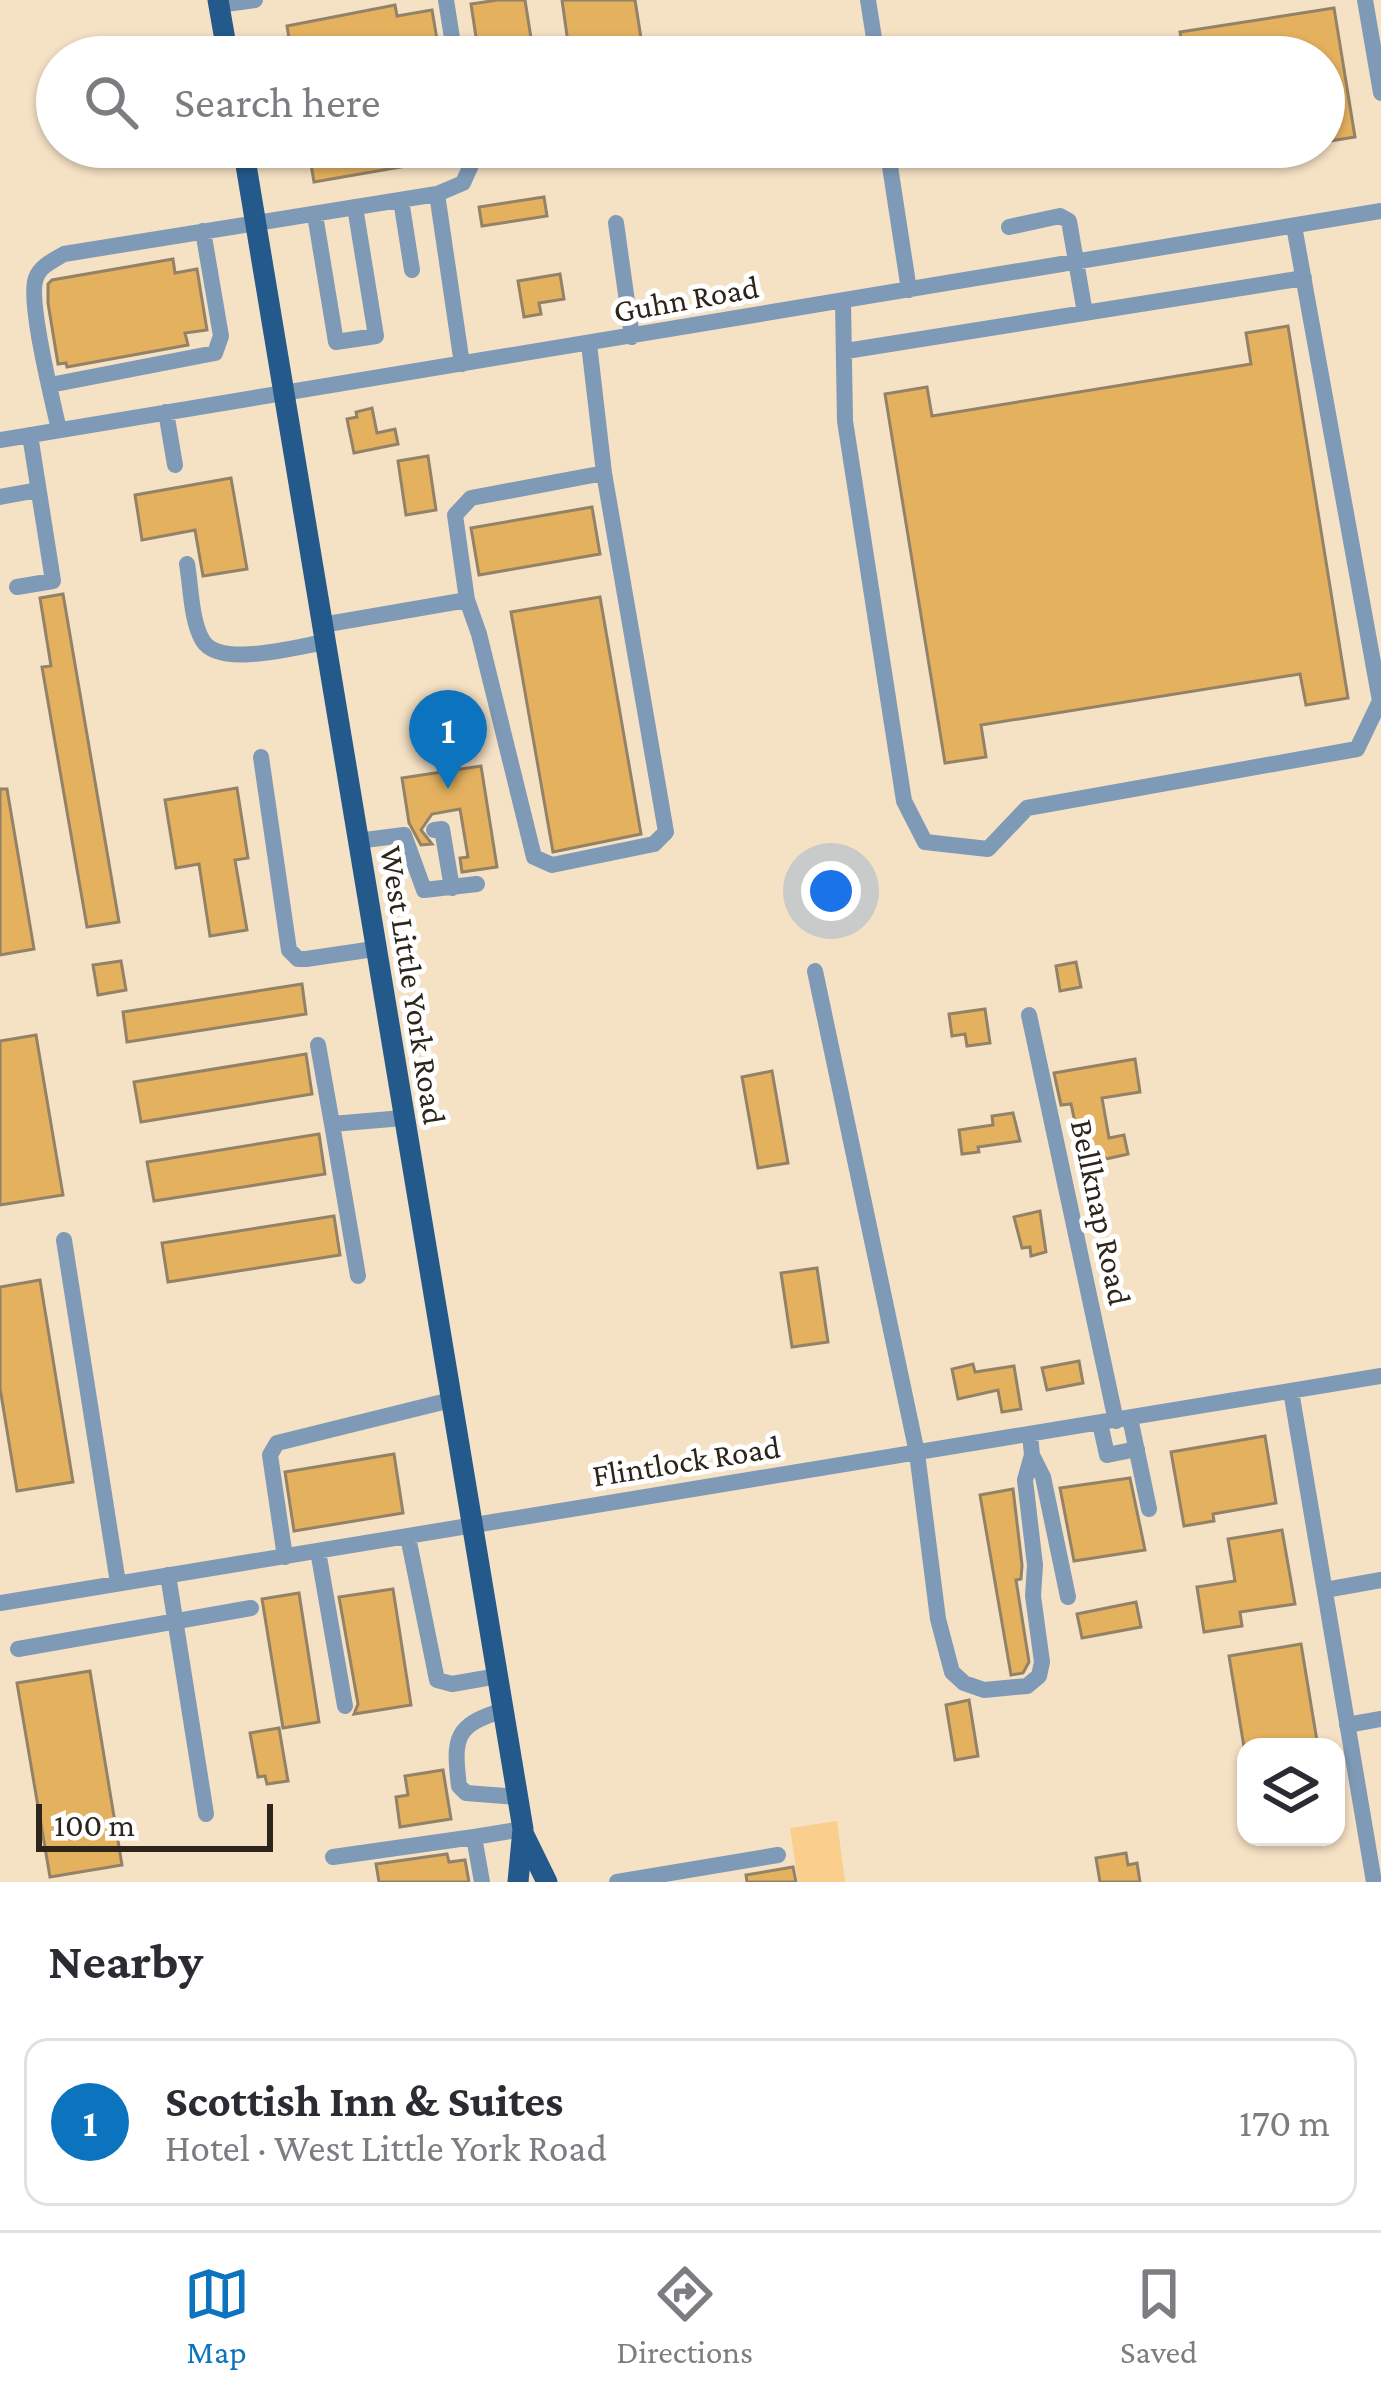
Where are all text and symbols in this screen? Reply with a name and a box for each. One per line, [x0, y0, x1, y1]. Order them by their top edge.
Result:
search box [36, 36, 1345, 168]
icon: search [78, 69, 144, 135]
text: Search here [174, 77, 381, 127]
street label: Guhn Road [611, 268, 762, 329]
pin: 1 [409, 690, 487, 789]
street label: West Little York Road [373, 843, 454, 1127]
your location [801, 861, 861, 921]
street label: Bellknap Road [1064, 1116, 1139, 1308]
street label: Flintlock Road [590, 1427, 783, 1494]
map controls [1237, 1738, 1345, 1846]
button: layers [1237, 1738, 1345, 1846]
scale bar [36, 1798, 273, 1851]
text: 100 m [54, 1806, 135, 1843]
text: Nearby [48, 1932, 203, 1989]
text: Scottish Inn & Suites [165, 2076, 563, 2126]
text: 1 [83, 2101, 97, 2144]
text: 170 m [1239, 2101, 1330, 2144]
text: Hotel · West Little York Road [165, 2126, 607, 2169]
tab: Map [184, 2261, 250, 2370]
tab: Directions [617, 2261, 753, 2370]
tab: Saved [1120, 2261, 1197, 2370]

